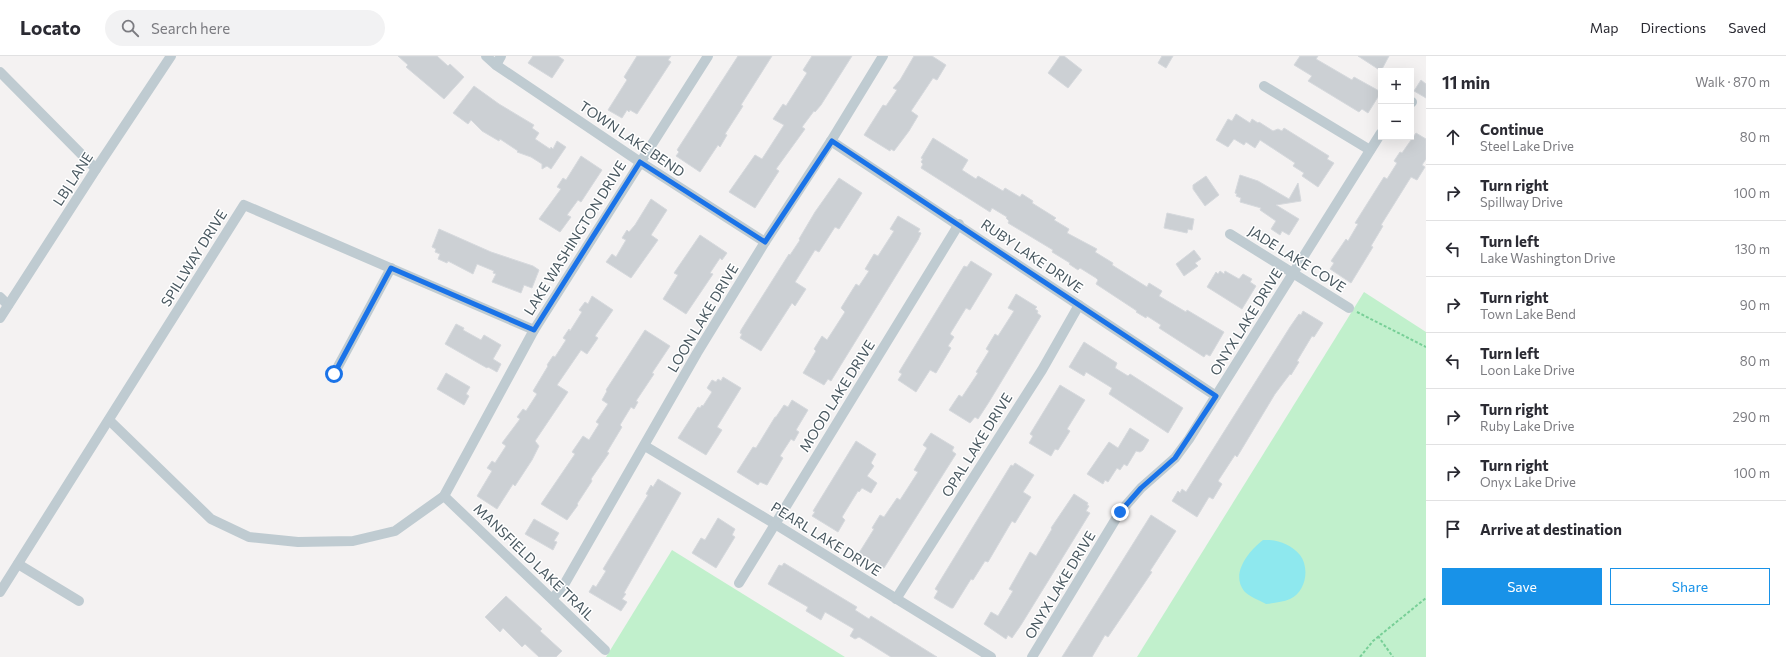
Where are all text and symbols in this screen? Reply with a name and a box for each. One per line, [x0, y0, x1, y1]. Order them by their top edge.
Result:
search box [105, 10, 385, 46]
text: Locato [20, 16, 81, 39]
icon: search [119, 17, 141, 39]
text: Search here [151, 19, 230, 37]
text: Map [1590, 19, 1619, 36]
text: Directions [1641, 19, 1706, 36]
text: Saved [1728, 19, 1766, 36]
map controls [1378, 68, 1414, 140]
button: + [1378, 68, 1414, 104]
text: 11 min [1442, 72, 1490, 93]
text: Walk · 870 m [1695, 74, 1770, 90]
street label: TOWN LAKE BEND [576, 97, 688, 180]
button: − [1378, 104, 1414, 140]
text: Continue [1480, 120, 1544, 138]
icon: ahead [1442, 126, 1464, 148]
text: 80 m [1740, 129, 1770, 145]
text: Steel Lake Drive [1480, 138, 1574, 154]
street label: LBJ LANE [49, 149, 96, 209]
street label: LAKE WASHINGTON DRIVE [520, 157, 629, 318]
text: Turn right [1480, 176, 1549, 194]
icon: right [1442, 182, 1464, 204]
text: 100 m [1734, 185, 1770, 201]
text: Spillway Drive [1480, 194, 1563, 210]
street label: SPILLWAY DRIVE [157, 206, 230, 309]
street label: RUBY LAKE DRIVE [978, 215, 1087, 296]
street label: JADE LAKE COVE [1245, 222, 1349, 295]
text: Turn left [1480, 232, 1539, 250]
icon: left [1442, 238, 1464, 260]
text: 130 m [1735, 241, 1770, 257]
text: Lake Washington Drive [1480, 250, 1615, 266]
street label: LOON LAKE DRIVE [663, 260, 742, 375]
street label: ONYX LAKE DRIVE [1206, 265, 1285, 378]
text: Turn right [1480, 288, 1549, 306]
icon: right [1442, 294, 1464, 316]
text: 90 m [1740, 297, 1770, 313]
text: Town Lake Bend [1480, 306, 1576, 322]
street label: MOOD LAKE DRIVE [795, 337, 878, 455]
text: Turn left [1480, 344, 1539, 362]
icon: left [1442, 350, 1464, 372]
text: 80 m [1740, 353, 1770, 369]
text: Loon Lake Drive [1480, 362, 1575, 378]
route start [325, 365, 343, 383]
street label: OPAL LAKE DRIVE [938, 390, 1015, 500]
text: Turn right [1480, 400, 1549, 418]
icon: right [1442, 406, 1464, 428]
text: 290 m [1733, 409, 1770, 425]
text: Ruby Lake Drive [1480, 418, 1574, 434]
text: Turn right [1480, 456, 1549, 474]
icon: right [1442, 462, 1464, 484]
text: 100 m [1734, 465, 1770, 481]
text: Onyx Lake Drive [1480, 474, 1576, 490]
street label: PEARL LAKE DRIVE [768, 498, 884, 579]
street label: MANSFIELD LAKE TRAIL [471, 500, 598, 624]
route end [1111, 503, 1129, 521]
icon: arrive [1442, 518, 1464, 540]
text: Arrive at destination [1480, 520, 1622, 538]
street label: ONYX LAKE DRIVE [1021, 528, 1099, 642]
button: Save [1442, 568, 1602, 605]
button: Share [1610, 568, 1770, 605]

